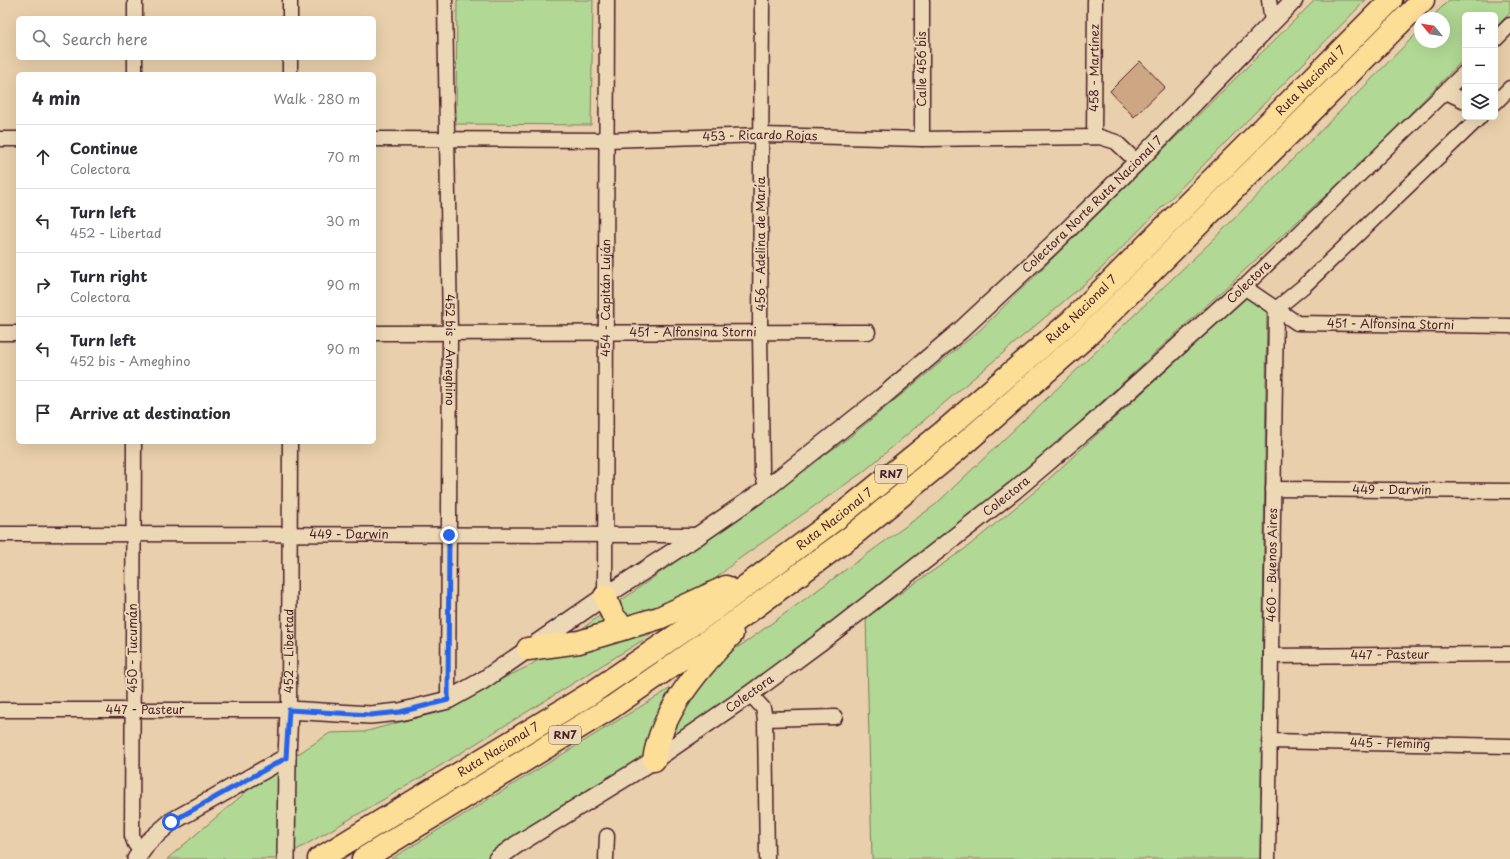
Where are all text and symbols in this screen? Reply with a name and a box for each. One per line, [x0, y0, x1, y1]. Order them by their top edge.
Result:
north arrow [1414, 12, 1450, 48]
map controls [1462, 12, 1498, 120]
button: + [1462, 12, 1498, 48]
search box [16, 16, 376, 60]
street label: 458 - Martínez [1084, 24, 1103, 112]
icon: search [30, 27, 52, 49]
text: Search here [62, 27, 148, 50]
street label: Calle 456 bis [912, 31, 930, 107]
street label: Ruta Nacional 7 [1271, 41, 1349, 119]
button: − [1462, 48, 1498, 84]
button: layers [1462, 84, 1498, 120]
text: 4 min [32, 85, 80, 111]
text: Walk · 280 m [273, 89, 360, 108]
street label: 453 - Ricardo Rojas [702, 125, 818, 145]
street label: Colectora Norte Ruta Nacional 7 [1018, 131, 1166, 277]
text: Continue [70, 136, 138, 159]
icon: ahead [32, 146, 54, 168]
text: 70 m [327, 147, 360, 166]
text: Colectora [70, 159, 130, 178]
street label: 456 - Adelina de María [751, 176, 769, 311]
text: Turn left [70, 200, 136, 223]
icon: left [32, 210, 54, 232]
text: 30 m [326, 211, 360, 230]
text: 452 - Libertad [70, 223, 162, 242]
street label: 454 - Capitán Luján [596, 239, 614, 357]
street label: Colectora [1222, 255, 1275, 307]
text: Turn right [70, 264, 147, 287]
street label: Ruta Nacional 7 [1041, 270, 1120, 347]
icon: right [32, 274, 54, 296]
text: 90 m [327, 275, 360, 294]
text: Colectora [70, 287, 130, 306]
street label: 452 bis - Ameghino [441, 294, 460, 406]
street label: 451 - Alfonsina Storni [1327, 313, 1454, 333]
street label: 451 - Alfonsina Storni [629, 322, 757, 340]
text: Turn left [70, 328, 136, 351]
icon: left [32, 338, 54, 360]
text: 90 m [327, 339, 360, 358]
text: 452 bis - Ameghino [70, 351, 190, 370]
text: Arrive at destination [70, 401, 231, 424]
icon: arrive [32, 402, 54, 424]
road number: RN7 [875, 465, 907, 483]
street label: Colectora [979, 471, 1034, 520]
street label: 449 - Darwin [1352, 480, 1432, 498]
street label: Ruta Nacional 7 [792, 483, 876, 554]
street label: 460 - Buenos Aires [1261, 507, 1281, 622]
street label: 449 - Darwin [309, 524, 389, 543]
route end [440, 526, 458, 544]
street label: 450 - Tucumán [123, 603, 141, 693]
street label: 452 - Libertad [279, 609, 297, 693]
street label: 447 - Pasteur [1350, 645, 1430, 663]
street label: Colectora [721, 669, 778, 716]
street label: 447 - Pasteur [106, 700, 185, 718]
street label: Ruta Nacional 7 [453, 717, 542, 781]
road number: RN7 [549, 726, 581, 744]
street label: 445 - Fleming [1350, 733, 1430, 752]
route start [162, 813, 180, 831]

